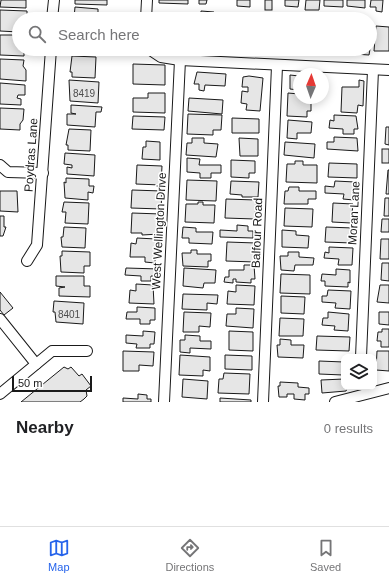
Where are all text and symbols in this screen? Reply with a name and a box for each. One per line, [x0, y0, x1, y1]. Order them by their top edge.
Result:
search box [12, 12, 377, 56]
icon: search [26, 23, 48, 45]
text: Search here [58, 26, 140, 43]
north arrow [293, 68, 329, 104]
house number: 8419 [73, 88, 96, 99]
street label: Poydras Lane [21, 117, 41, 192]
street label: West Wellington Drive [149, 172, 169, 290]
street label: Moran Lane [345, 180, 363, 245]
street label: Balfour Road [249, 198, 265, 268]
house number: 8401 [58, 309, 81, 320]
map controls [341, 354, 377, 390]
button: layers [341, 354, 377, 390]
scale bar [12, 374, 92, 393]
text: 50 m [18, 377, 42, 389]
text: Nearby [16, 418, 74, 437]
text: 0 results [324, 421, 373, 436]
tab: Map [48, 537, 70, 573]
tab: Directions [165, 537, 214, 573]
tab: Saved [310, 537, 341, 573]

